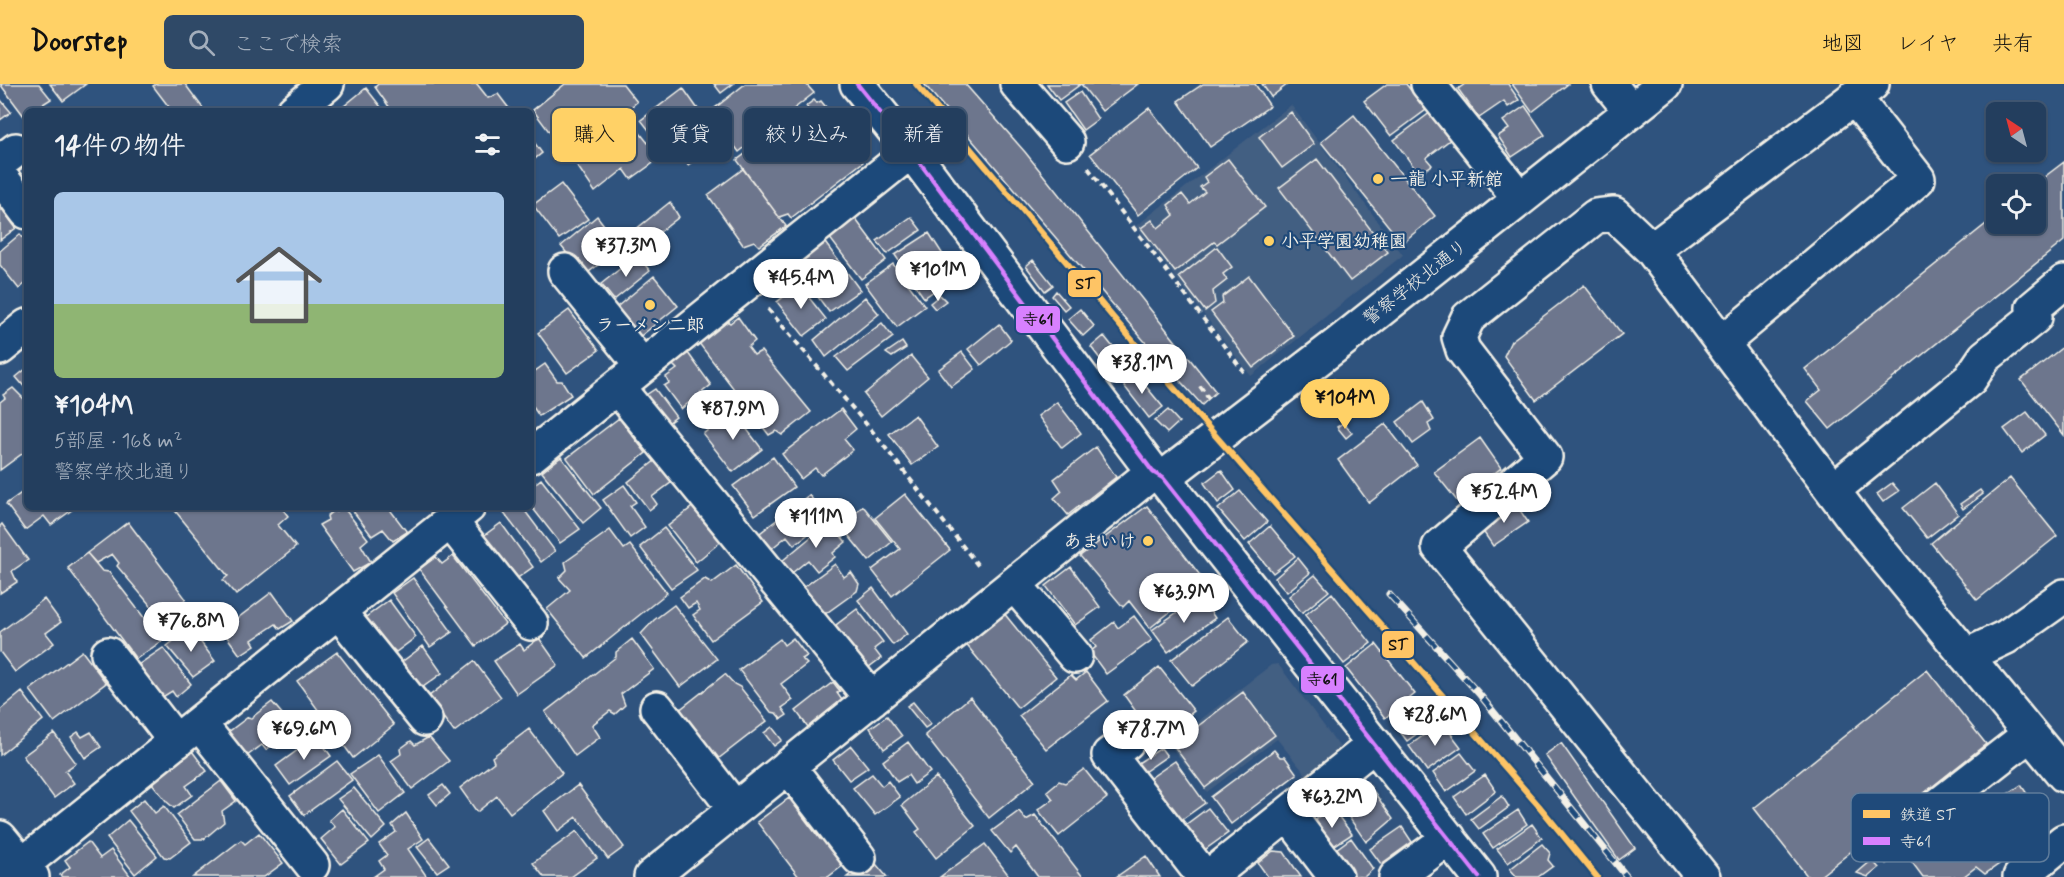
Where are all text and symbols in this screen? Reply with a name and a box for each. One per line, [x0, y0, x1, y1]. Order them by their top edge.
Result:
search box [164, 15, 584, 69]
text: Doorstep [30, 24, 128, 61]
icon: search [185, 26, 218, 59]
text: 地図 [1822, 30, 1864, 58]
text: レイヤ [1897, 30, 1959, 58]
text: 共有 [1992, 30, 2034, 58]
text: ここで検索 [233, 31, 343, 59]
north arrow [1986, 102, 2046, 162]
map controls [1986, 102, 2046, 234]
chip: 購入 [552, 108, 636, 162]
chip: 賃貸 [648, 108, 732, 162]
chip: 絞り込み [744, 108, 870, 162]
chip: 新着 [882, 108, 966, 162]
icon: filters [471, 128, 504, 161]
text: 14件の物件 [54, 130, 185, 164]
place label: 一龍 小平新館 [1390, 168, 1503, 192]
marker: 一龍 小平新館 [1371, 172, 1385, 186]
button: locate [1986, 174, 2046, 234]
pin: ¥37.3M [577, 227, 675, 278]
place label: 小平学園幼稚園 [1281, 230, 1407, 254]
icon: home [225, 231, 333, 339]
text: ¥37.3M [595, 233, 657, 260]
marker: 小平学園幼稚園 [1262, 234, 1276, 248]
street label: 警察学校北通り [1359, 235, 1473, 331]
pin: ¥101M [896, 251, 980, 302]
text: ¥101M [909, 257, 967, 284]
pin: ¥45.4M [752, 259, 850, 310]
text: ¥45.4M [767, 265, 835, 292]
line badge: ST [1067, 269, 1102, 298]
text: ST [1075, 274, 1096, 295]
marker: ラーメン二郎 [643, 298, 657, 312]
line badge: 寺61 [1015, 305, 1061, 334]
text: 寺61 [1022, 310, 1054, 331]
place label: ラーメン二郎 [596, 314, 704, 338]
pin: ¥38.1M [1093, 344, 1191, 395]
text: ¥38.1M [1111, 350, 1173, 377]
pin: ¥104M [1303, 379, 1387, 430]
text: ¥104M [1314, 385, 1376, 412]
text: ¥104M [54, 390, 134, 424]
pin: ¥87.9M [684, 390, 782, 441]
text: ¥87.9M [701, 396, 765, 423]
text: 5部屋 · 168 m² [54, 428, 182, 455]
text: 警察学校北通り [54, 459, 194, 486]
pin: ¥52.4M [1455, 473, 1553, 524]
text: ¥52.4M [1470, 479, 1538, 506]
pin: ¥111M [774, 498, 858, 549]
text: ¥111M [789, 504, 843, 531]
place label: あまいけ [1063, 530, 1136, 554]
marker: あまいけ [1141, 534, 1155, 548]
pin: ¥63.9M [1135, 573, 1233, 624]
text: ¥63.9M [1153, 579, 1215, 606]
pin: ¥76.8M [142, 602, 240, 653]
text: ¥76.8M [157, 608, 225, 635]
line badge: ST [1381, 630, 1415, 659]
text: ST [1388, 635, 1409, 656]
line badge: 寺61 [1300, 665, 1345, 694]
text: 寺61 [1306, 670, 1338, 691]
pin: ¥28.6M [1386, 696, 1484, 747]
text: ¥28.6M [1403, 702, 1467, 729]
pin: ¥69.6M [255, 710, 353, 761]
pin: ¥78.7M [1102, 710, 1200, 761]
text: ¥69.6M [271, 716, 337, 743]
text: ¥78.7M [1117, 716, 1185, 743]
pin: ¥63.2M [1283, 778, 1381, 829]
text: ¥63.2M [1301, 784, 1363, 811]
legend [1851, 793, 2049, 862]
text: 鉄道 ST [1900, 805, 1957, 826]
text: 寺61 [1900, 832, 1931, 853]

